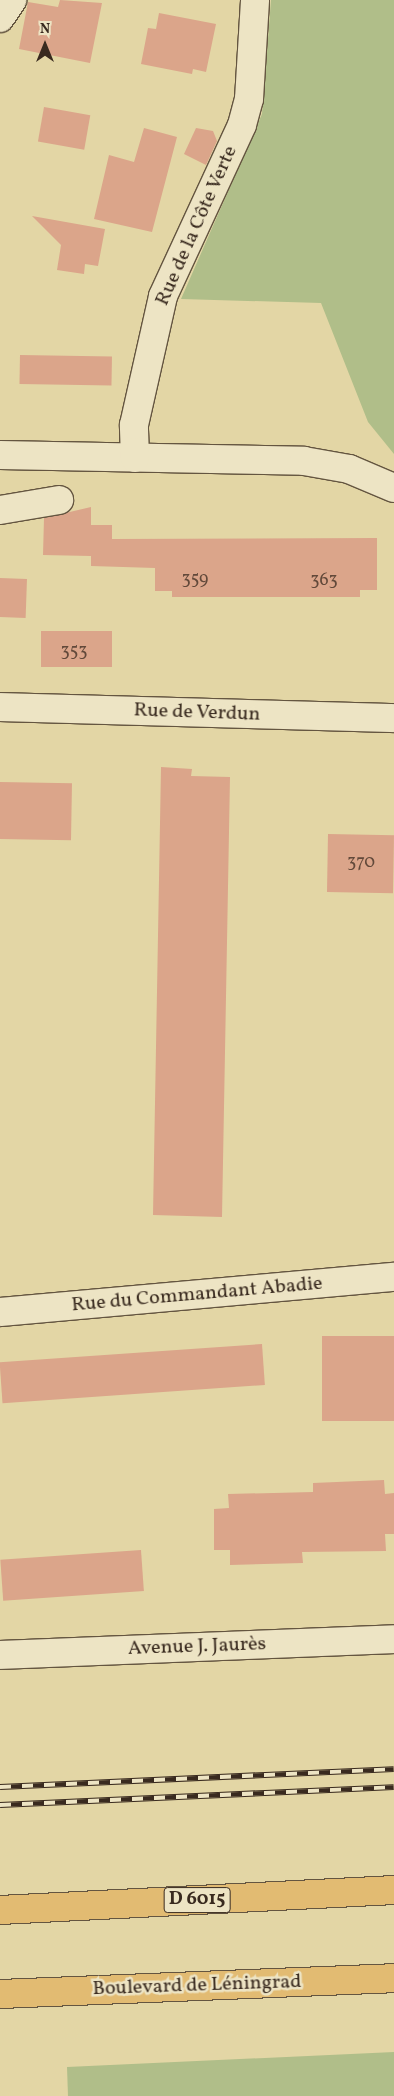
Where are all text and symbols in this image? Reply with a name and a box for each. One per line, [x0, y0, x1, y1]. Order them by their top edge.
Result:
north arrow [20, 20, 70, 70]
text: N [40, 20, 50, 39]
street label: Rue de la Côte Verte [151, 142, 243, 310]
house number: 359 [182, 569, 208, 591]
house number: 363 [310, 570, 338, 592]
house number: 353 [60, 641, 88, 663]
street label: Rue de Verdun [133, 699, 261, 727]
house number: 370 [347, 852, 375, 874]
street label: Rue du Commandant Abadie [70, 1272, 324, 1318]
street label: Avenue J. Jaurès [127, 1633, 267, 1661]
road number: D 6015 [163, 1884, 231, 1916]
street label: Boulevard de Léningrad [92, 1970, 302, 2002]

